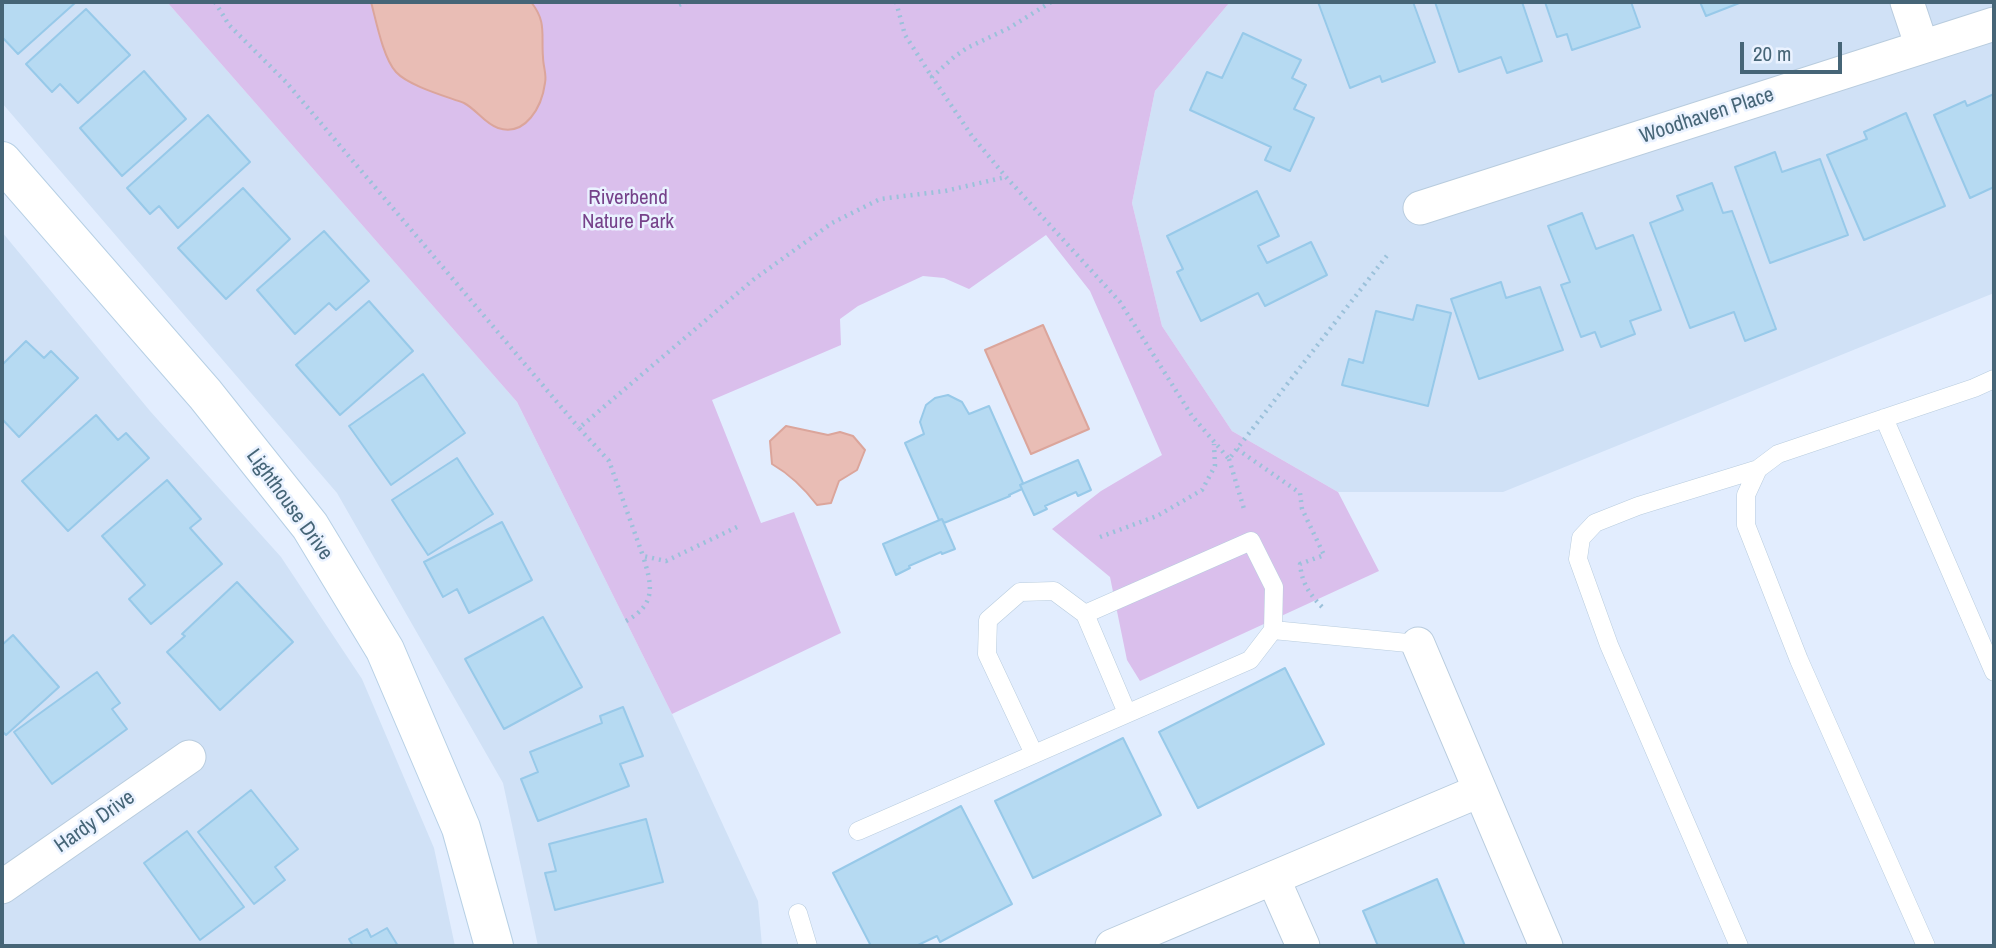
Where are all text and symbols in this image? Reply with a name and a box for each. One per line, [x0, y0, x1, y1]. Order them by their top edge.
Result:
scale bar [1744, 28, 1846, 72]
text: 20 m [1753, 39, 1791, 68]
street label: Woodhaven Place [1637, 82, 1777, 150]
park label: Riverbend Nature Park [582, 185, 674, 235]
street label: Lighthouse Drive [240, 445, 338, 565]
street label: Hardy Drive [50, 785, 140, 859]

